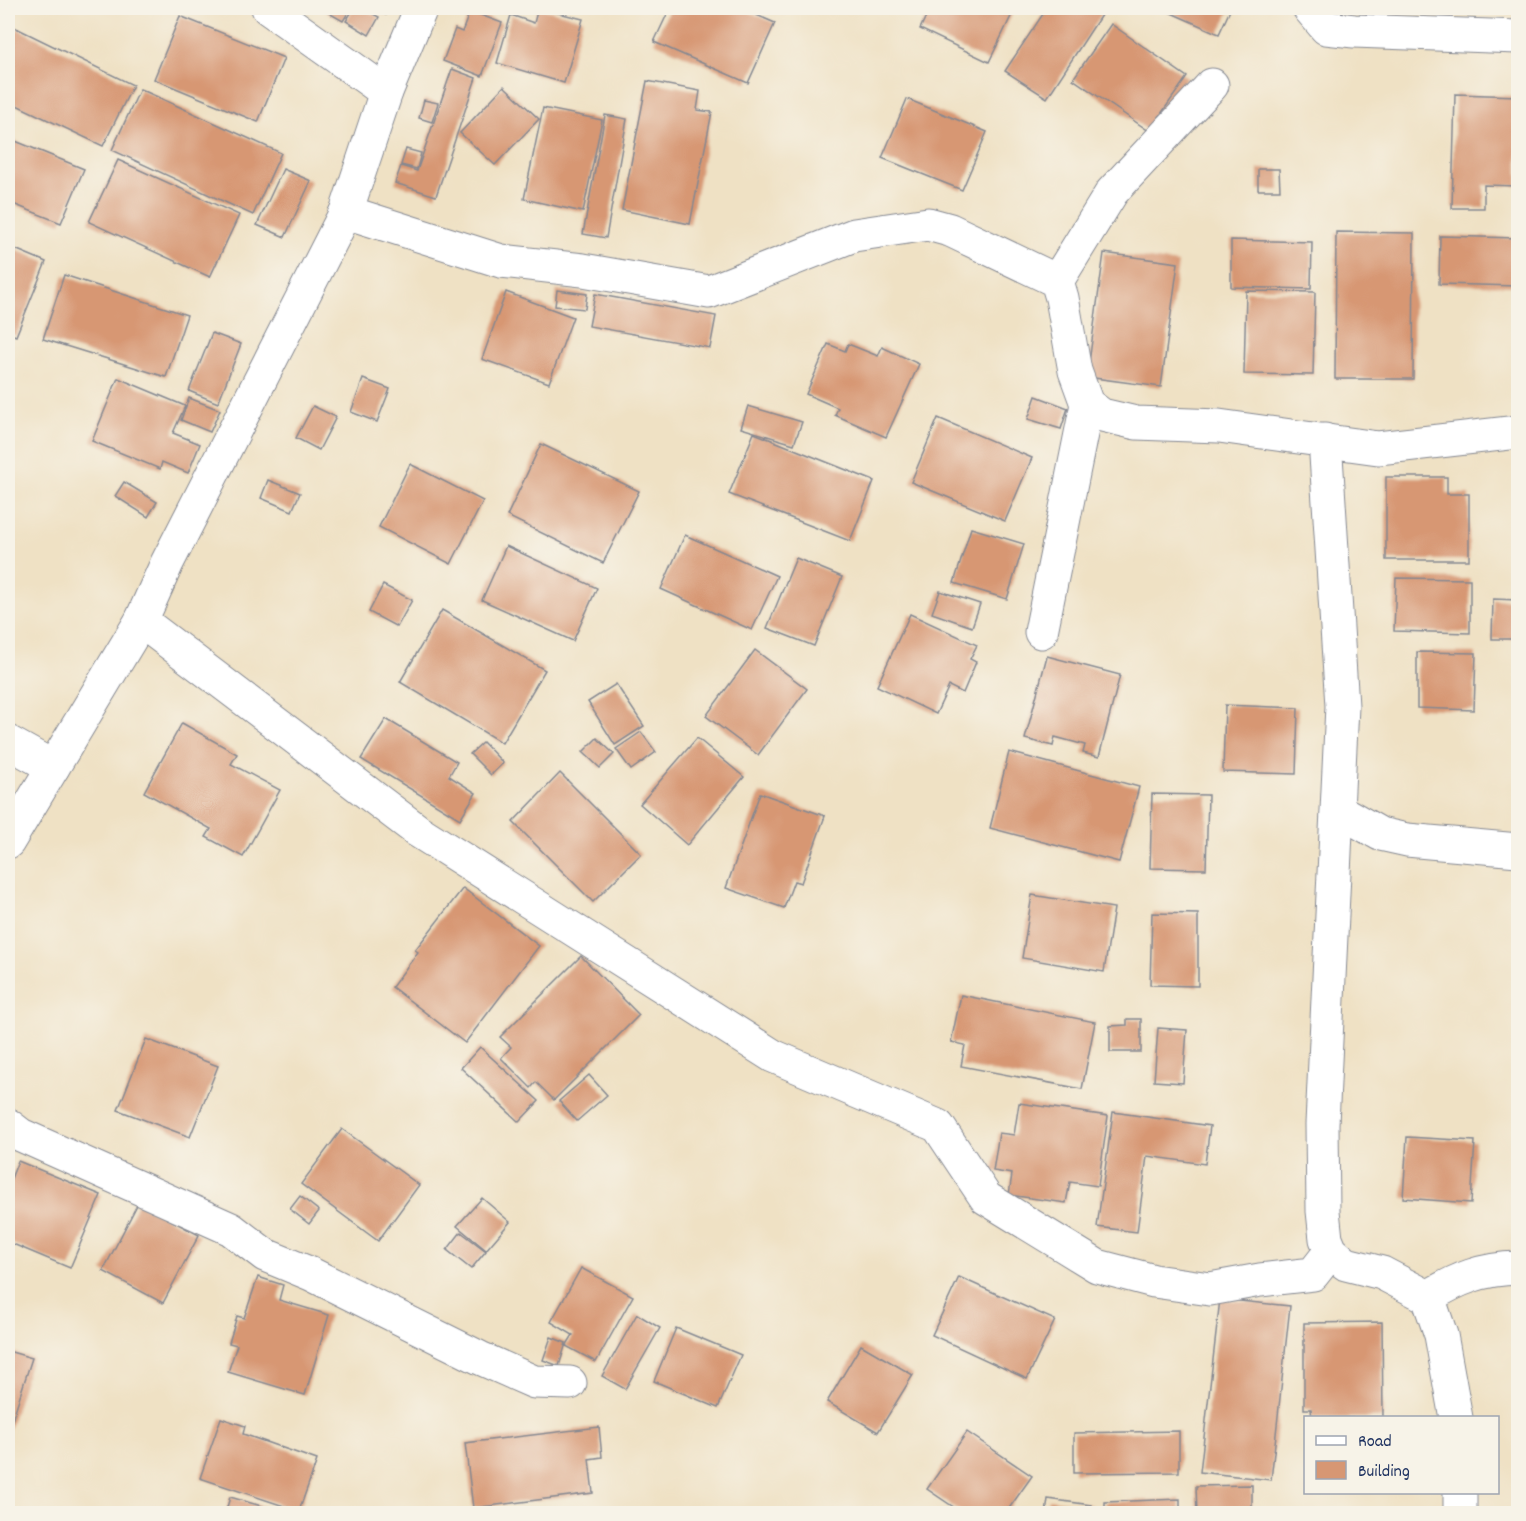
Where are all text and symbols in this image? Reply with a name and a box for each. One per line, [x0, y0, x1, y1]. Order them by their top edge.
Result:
legend [1304, 1416, 1499, 1494]
text: Road [1358, 1430, 1392, 1455]
text: Building [1358, 1460, 1410, 1485]

